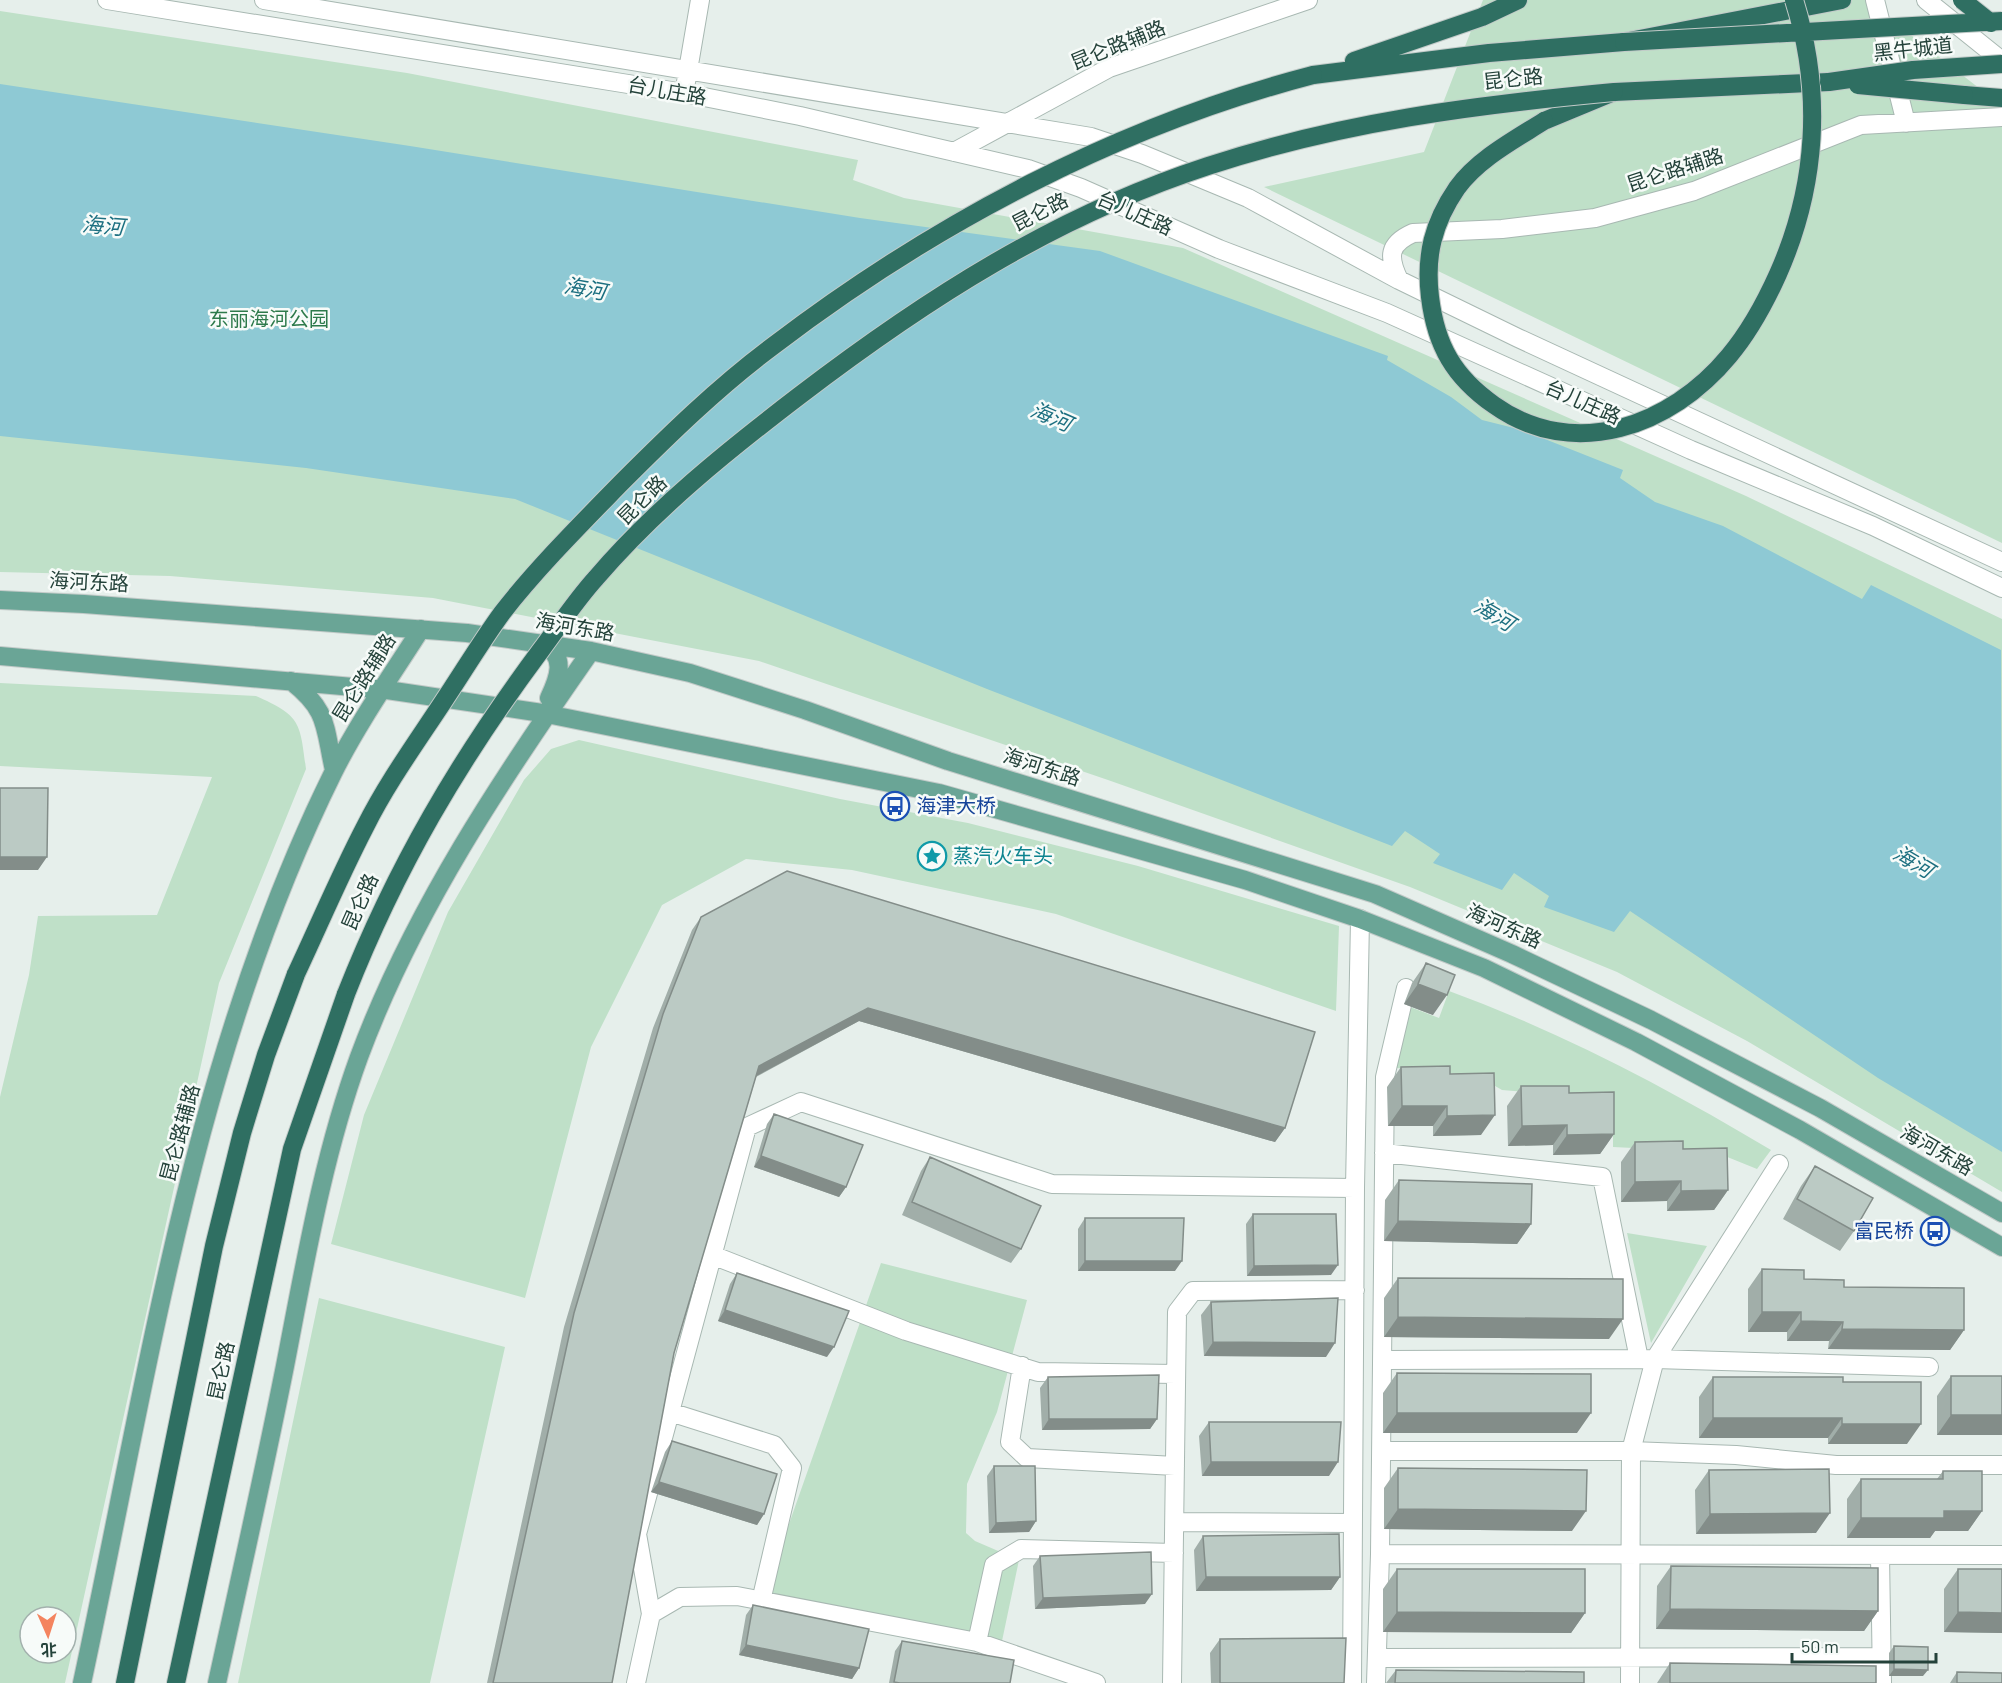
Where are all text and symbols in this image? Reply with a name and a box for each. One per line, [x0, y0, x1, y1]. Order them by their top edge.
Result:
street label: 昆仑路辅路 [1067, 14, 1168, 74]
street label: 黑牛城道 [1872, 32, 1954, 64]
street label: 昆仑路 [1482, 63, 1544, 93]
street label: 台儿庄路 [626, 71, 709, 109]
street label: 昆仑路辅路 [1623, 142, 1726, 196]
street label: 台儿庄路 [1094, 185, 1177, 239]
street label: 昆仑路 [1007, 187, 1072, 235]
water label: 海河 [81, 210, 129, 239]
water label: 海河 [562, 272, 612, 304]
park label: 东丽海河公园 [209, 306, 329, 330]
street label: 台儿庄路 [1542, 374, 1625, 428]
water label: 海河 [1027, 396, 1079, 437]
street label: 昆仑路 [612, 470, 671, 529]
street label: 海河东路 [48, 567, 130, 595]
water label: 海河 [1470, 592, 1523, 637]
street label: 海河东路 [534, 607, 617, 645]
street label: 昆仑路辅路 [326, 629, 400, 726]
street label: 海河东路 [1001, 742, 1084, 790]
bus stop icon: 海津大桥 [879, 790, 911, 822]
place label: 海津大桥 [916, 793, 996, 817]
water label: 海河 [1889, 839, 1942, 884]
place icon: 蒸汽火车头 [916, 840, 948, 872]
place label: 蒸汽火车头 [953, 843, 1053, 867]
street label: 昆仑路 [336, 869, 382, 934]
street label: 海河东路 [1463, 898, 1546, 952]
street label: 昆仑路辅路 [155, 1081, 204, 1184]
street label: 海河东路 [1897, 1119, 1978, 1180]
bus stop icon: 富民桥 [1919, 1215, 1951, 1247]
place label: 富民桥 [1854, 1218, 1914, 1242]
street label: 昆仑路 [202, 1339, 238, 1403]
north arrow [18, 1605, 78, 1665]
scale bar [1792, 1626, 1936, 1664]
text: 50 m [1801, 1635, 1839, 1657]
text: 北 [40, 1641, 57, 1660]

